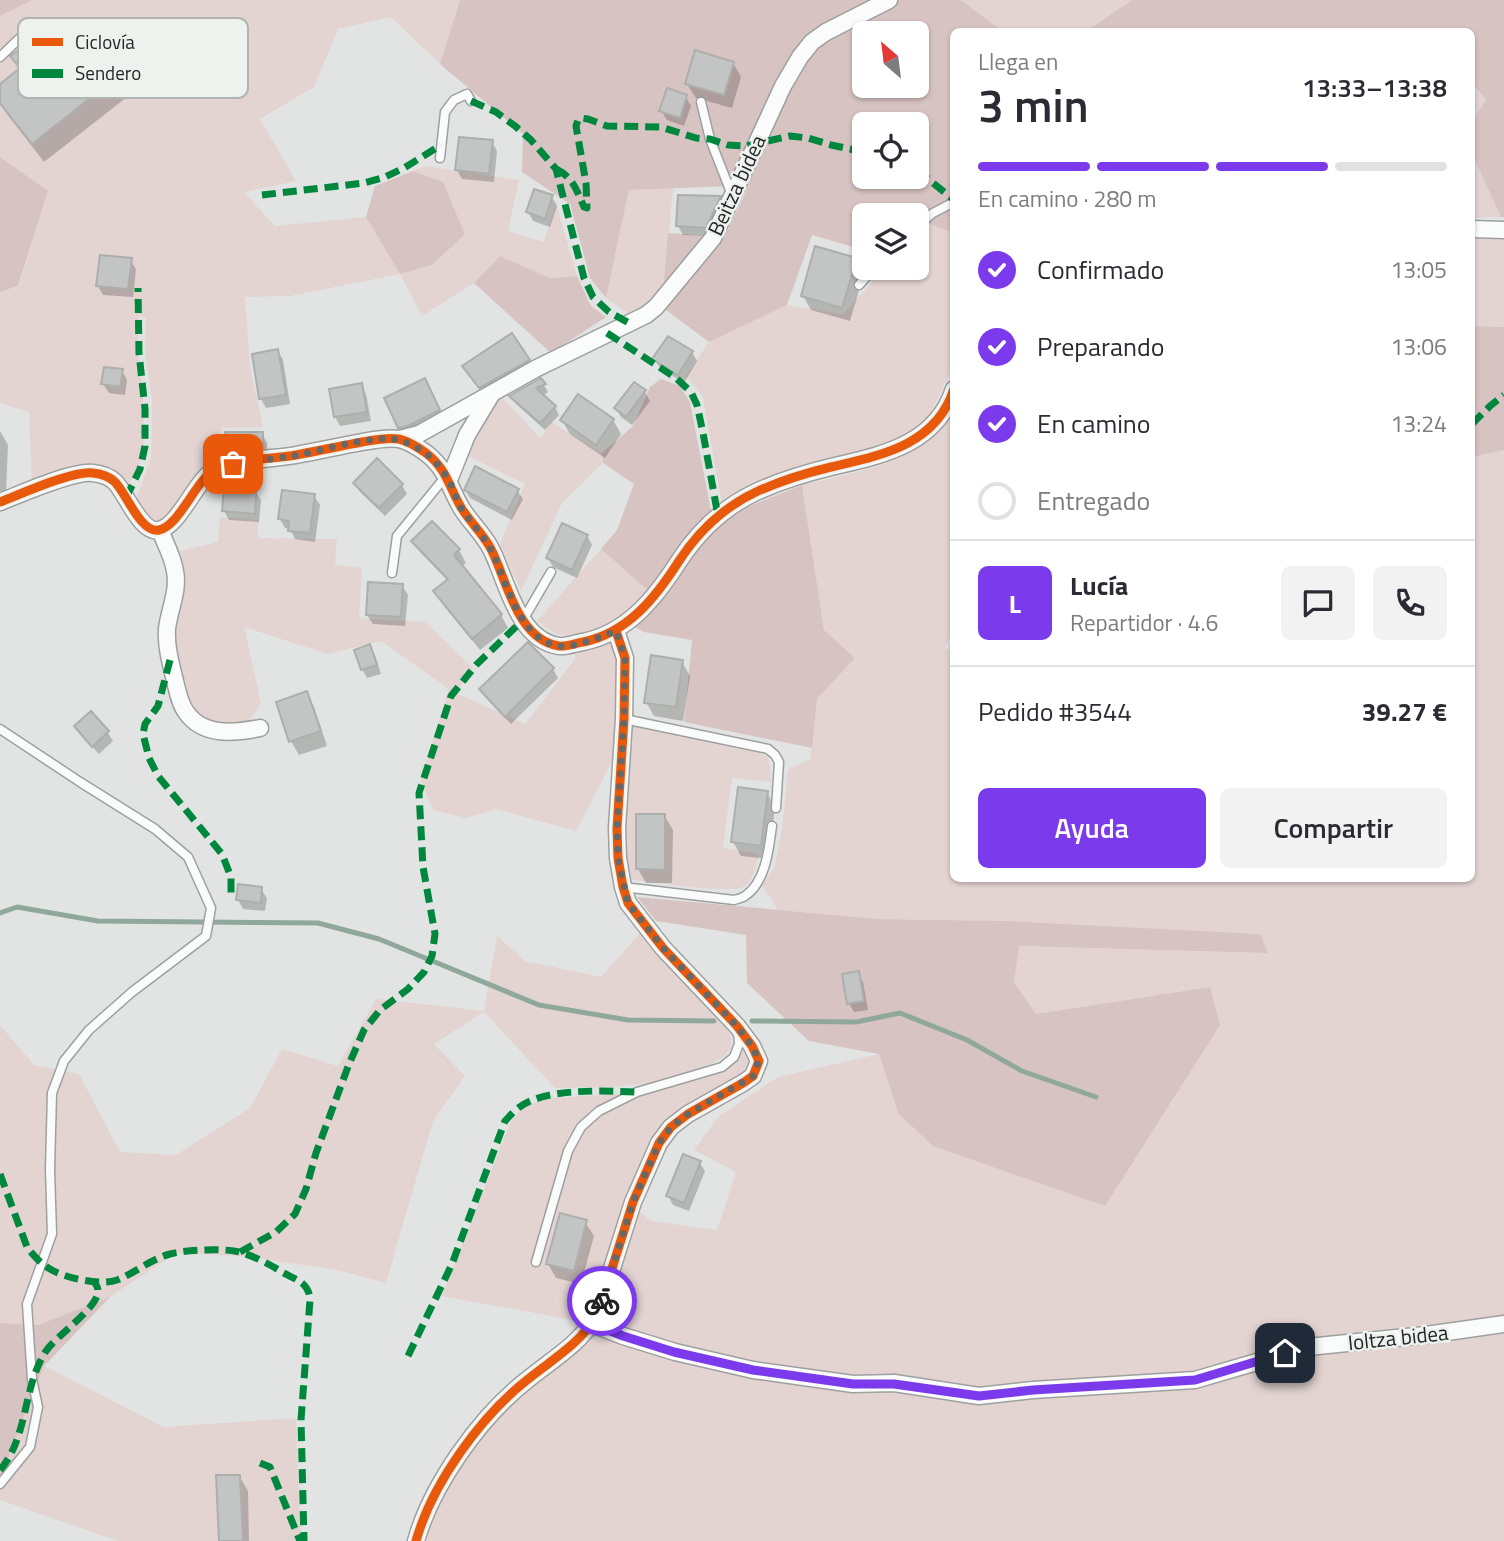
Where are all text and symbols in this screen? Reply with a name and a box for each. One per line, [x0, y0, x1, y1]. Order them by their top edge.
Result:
legend [18, 18, 248, 98]
north arrow [852, 21, 929, 98]
map controls [852, 21, 929, 280]
text: Ciclovía [75, 27, 135, 56]
text: Llega en [978, 44, 1058, 79]
text: Sendero [75, 58, 141, 87]
text: 13:33–13:38 [1302, 68, 1447, 107]
text: 3 min [978, 70, 1089, 140]
button: locate [852, 112, 929, 189]
street label: Beitza bidea [699, 129, 774, 241]
text: En camino · 280 m [978, 181, 1156, 216]
button: layers [852, 203, 929, 280]
text: Confirmado [1037, 250, 1164, 289]
icon: check [978, 251, 1016, 289]
text: 13:05 [1390, 252, 1447, 287]
text: Preparando [1037, 327, 1164, 366]
icon: check [978, 328, 1016, 366]
text: 13:06 [1390, 329, 1447, 364]
text: En camino [1037, 404, 1151, 443]
icon: check [978, 405, 1016, 443]
text: 13:24 [1390, 406, 1447, 441]
pin [203, 434, 263, 494]
icon: bag [214, 445, 252, 483]
text: Entregado [1037, 481, 1150, 520]
text: Lucía [1070, 566, 1128, 605]
button: chat [1281, 566, 1355, 640]
button: phone [1373, 566, 1447, 640]
text: L [1009, 584, 1021, 623]
text: Repartidor · 4.6 [1070, 605, 1218, 640]
text: Pedido #3544 [978, 692, 1132, 731]
text: 39.27 € [1362, 692, 1447, 731]
button: Ayuda [978, 788, 1206, 868]
button: Compartir [1220, 788, 1447, 868]
courier [567, 1266, 637, 1336]
icon: bike [583, 1282, 621, 1320]
street label: Ioltza bidea [1346, 1316, 1450, 1358]
pin [1255, 1323, 1315, 1383]
icon: home [1266, 1334, 1304, 1372]

